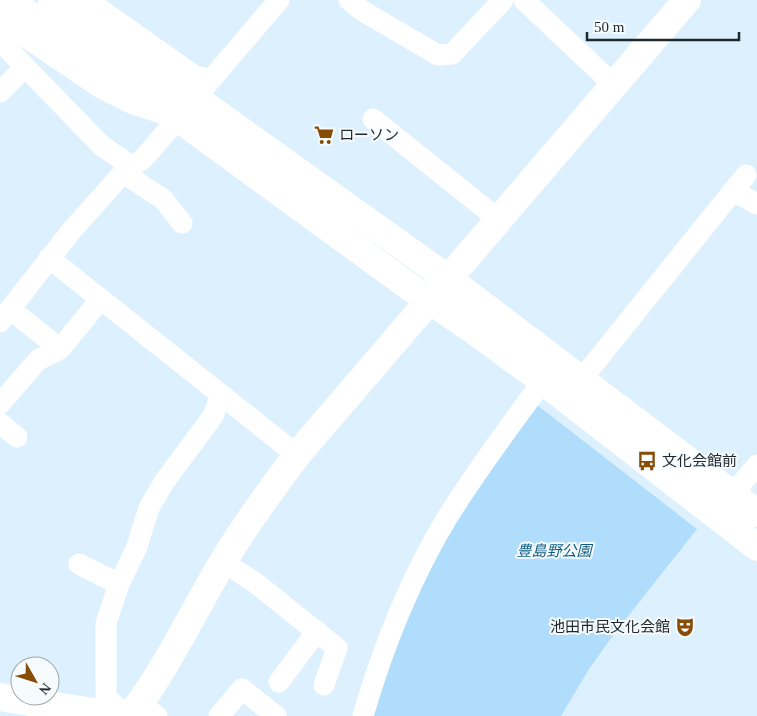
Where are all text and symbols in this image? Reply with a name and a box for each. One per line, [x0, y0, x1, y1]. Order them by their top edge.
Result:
scale bar [587, 10, 740, 42]
text: 50 m [594, 19, 625, 35]
supermarket icon: ローソン [313, 124, 335, 146]
place label: ローソン [339, 127, 399, 143]
bus stop icon: 文化会館前 [636, 450, 658, 472]
place label: 文化会館前 [662, 453, 737, 469]
park label: 豊島野公園 [516, 543, 593, 559]
theatre icon: 池田市民文化会館 [674, 616, 696, 638]
place label: 池田市民文化会館 [550, 619, 670, 635]
north arrow [10, 656, 60, 706]
text: N [36, 680, 54, 698]

